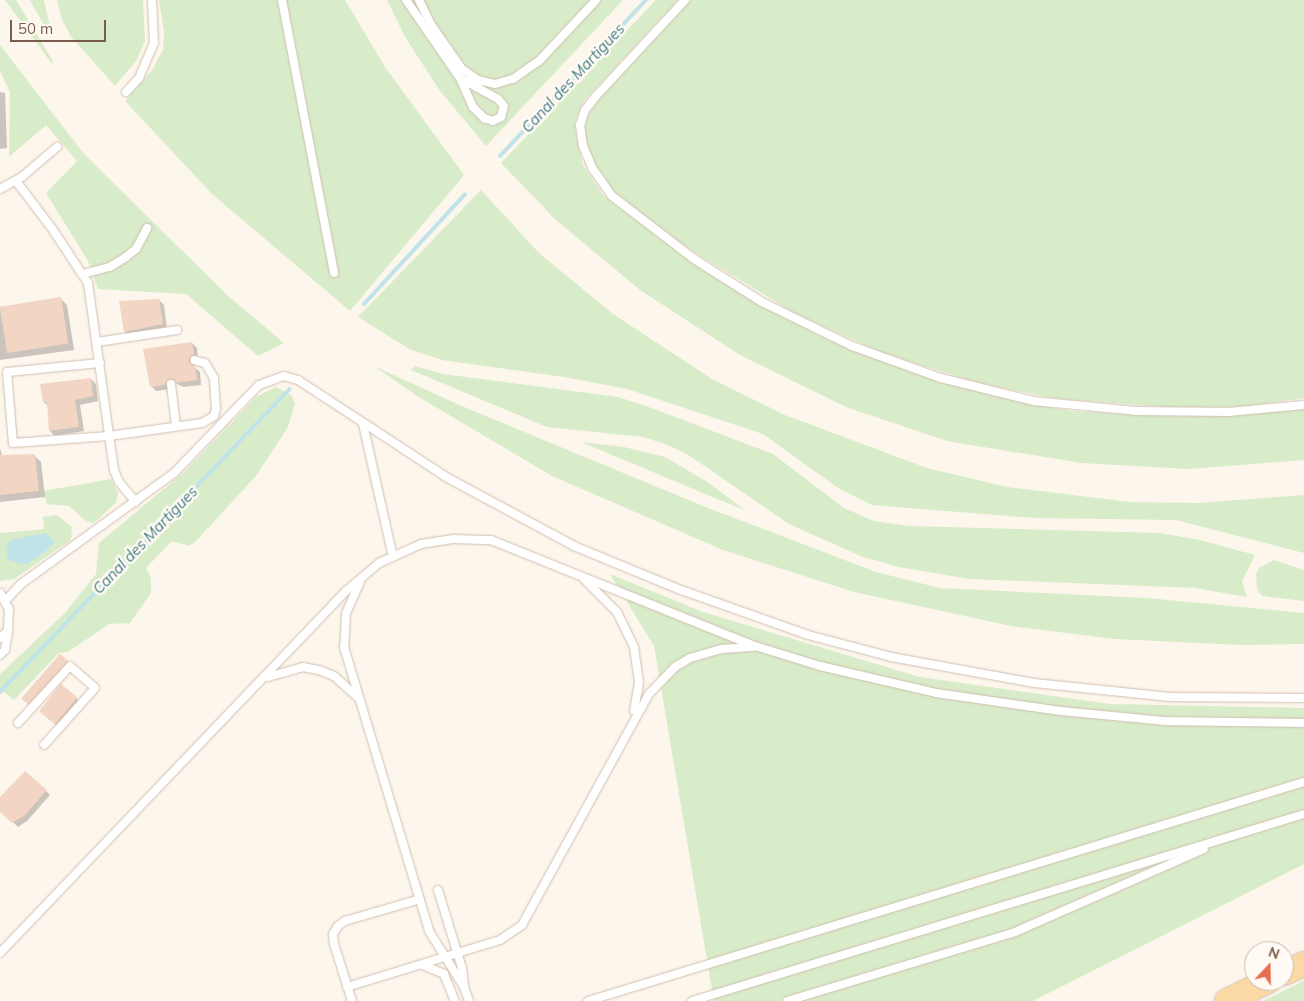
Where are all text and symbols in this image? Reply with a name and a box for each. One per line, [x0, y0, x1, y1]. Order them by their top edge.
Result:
scale bar [12, 10, 109, 42]
text: 50 m [18, 19, 53, 38]
water label: Canal des Martigues [518, 20, 628, 136]
water label: Canal des Martigues [89, 482, 201, 598]
north arrow [1244, 941, 1294, 991]
text: N [1266, 943, 1282, 963]

